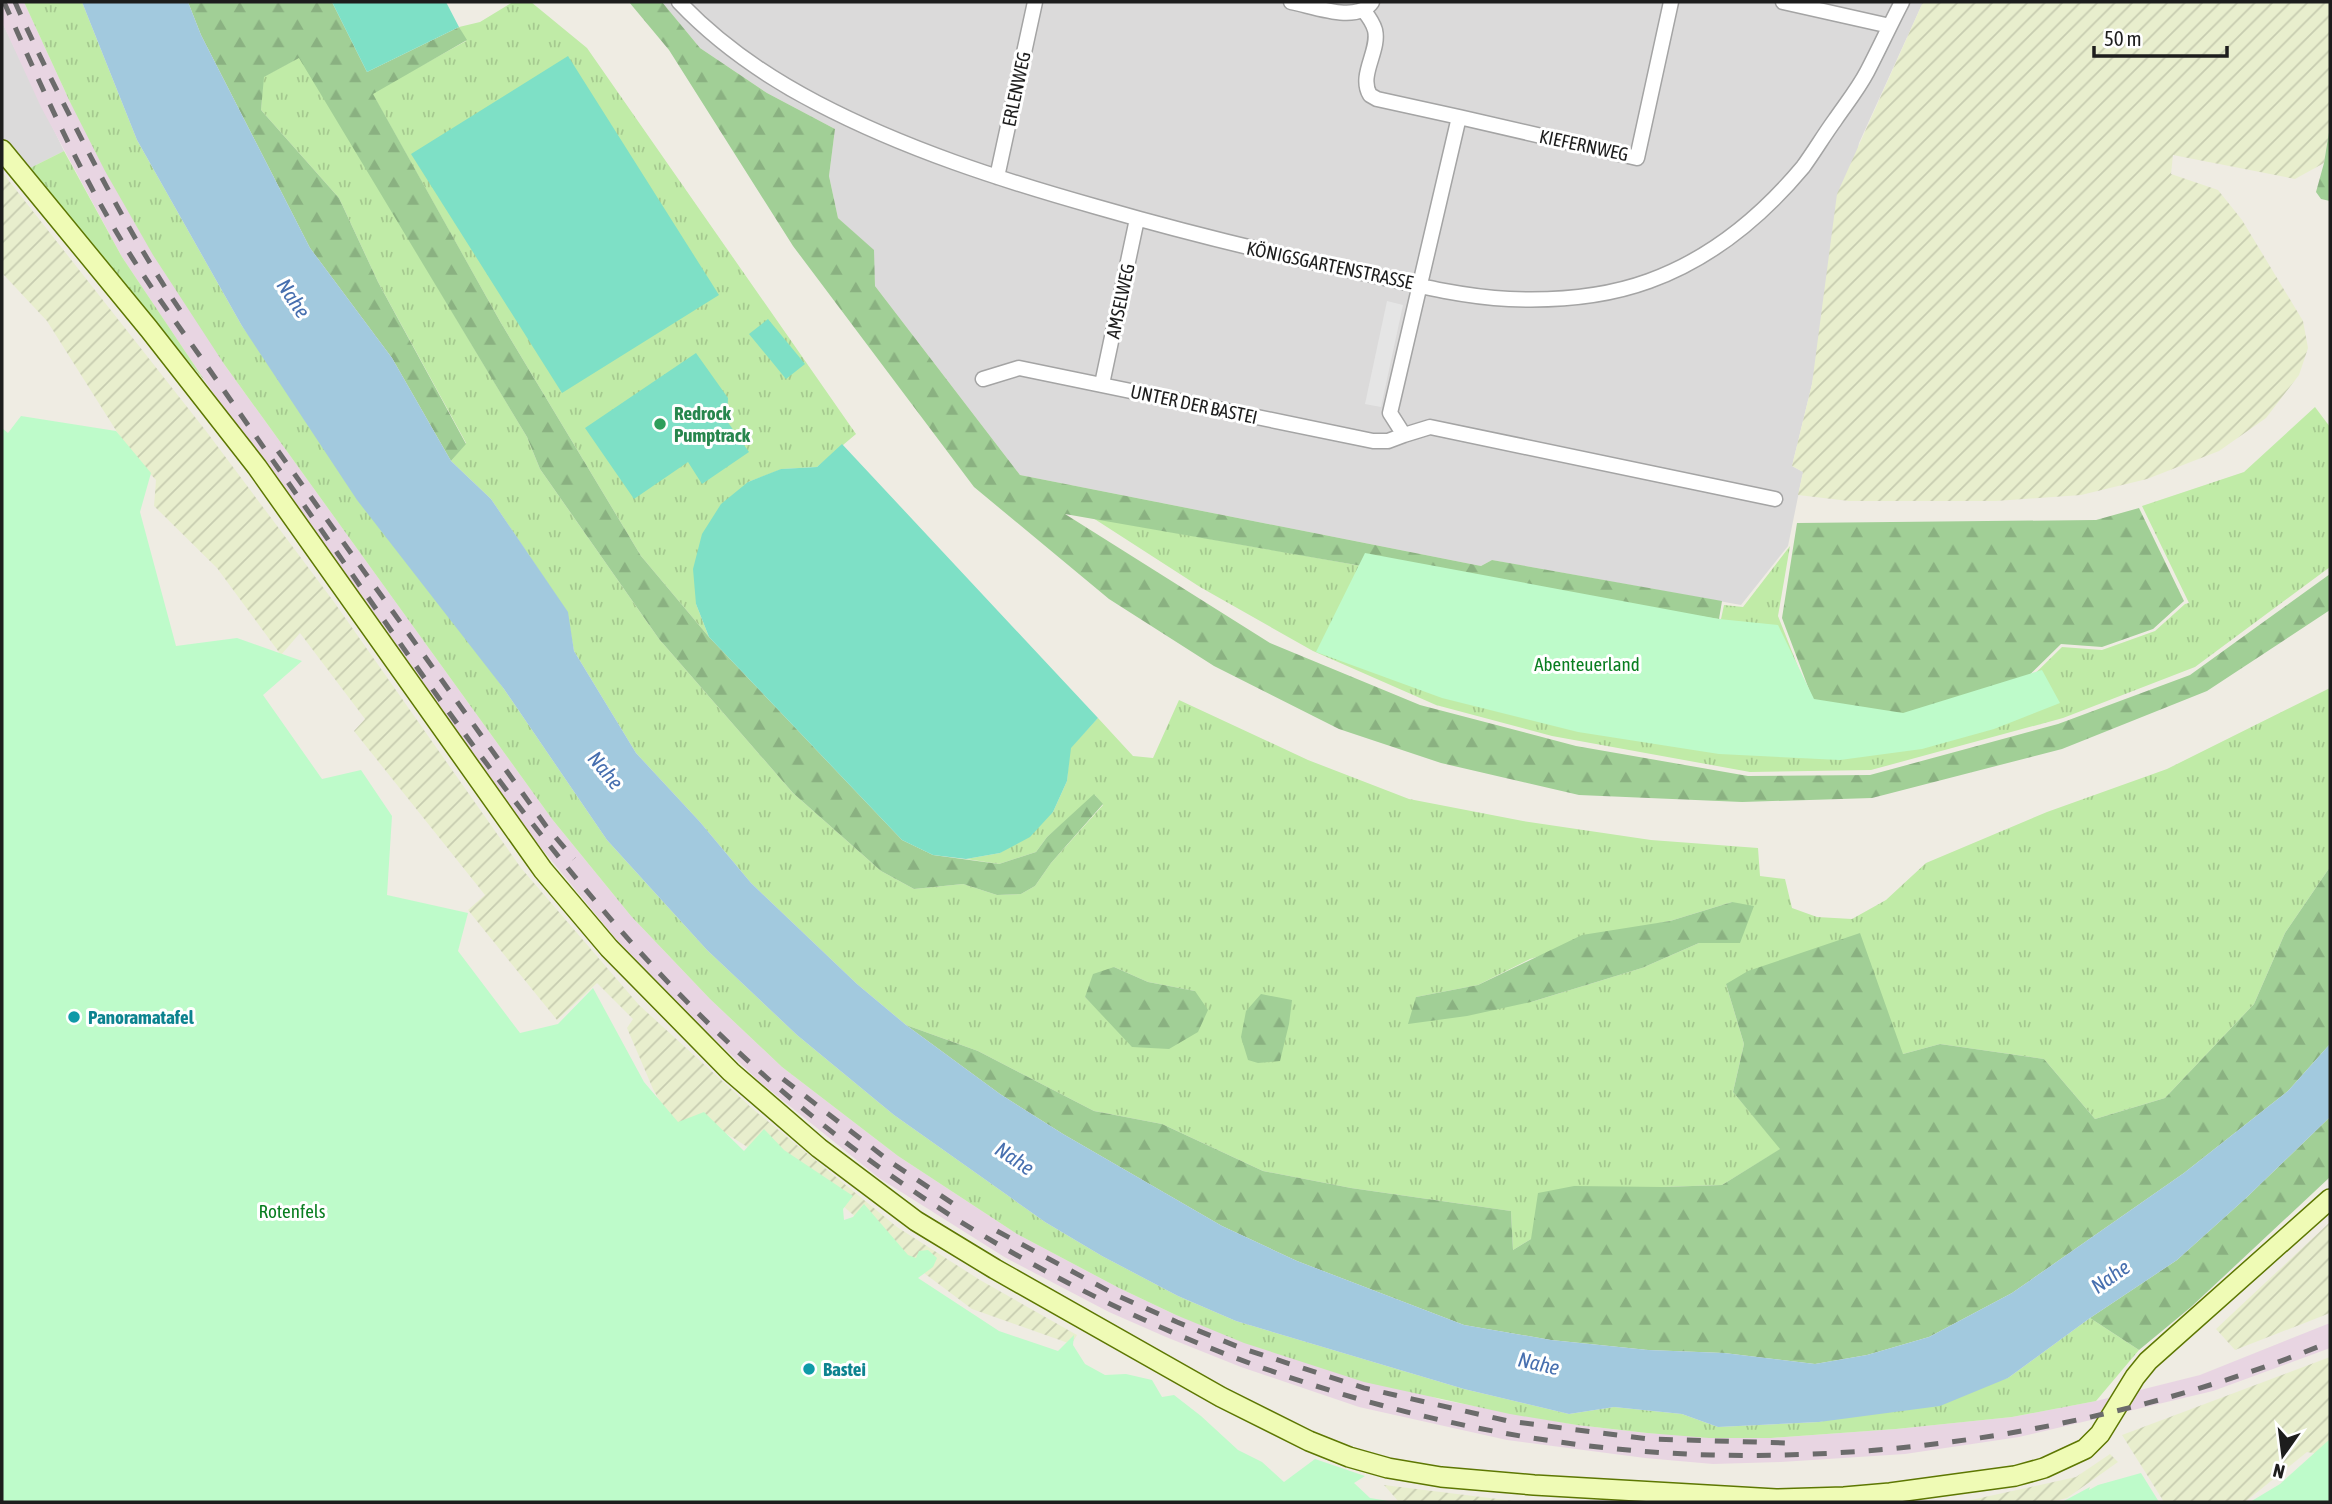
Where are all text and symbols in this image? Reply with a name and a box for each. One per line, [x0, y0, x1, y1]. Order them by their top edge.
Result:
scale bar [2094, 14, 2227, 58]
text: 50 m [2104, 26, 2142, 50]
street label: ERLENWEG [997, 49, 1035, 129]
street label: KIEFERNWEG [1537, 125, 1631, 165]
street label: KÖNIGSGARTENSTRASSE [1245, 237, 1415, 293]
street label: AMSELWEG [1101, 261, 1139, 341]
water label: Nahe [272, 274, 316, 322]
street label: UNTER DER BASTEI [1128, 380, 1260, 428]
place label: Redrock Pumptrack [674, 402, 751, 446]
marker: Redrock Pumptrack [652, 416, 668, 432]
park label: Abenteuerland [1534, 653, 1640, 675]
water label: Nahe [583, 746, 629, 794]
place label: Panoramatafel [88, 1006, 195, 1028]
marker: Panoramatafel [66, 1009, 82, 1025]
water label: Nahe [991, 1136, 1039, 1180]
park label: Rotenfels [258, 1200, 326, 1222]
water label: Nahe [2086, 1254, 2134, 1298]
water label: Nahe [1516, 1347, 1562, 1379]
place label: Bastei [823, 1358, 866, 1380]
marker: Bastei [801, 1361, 817, 1377]
north arrow [2248, 1420, 2318, 1490]
text: N [2271, 1459, 2287, 1484]

